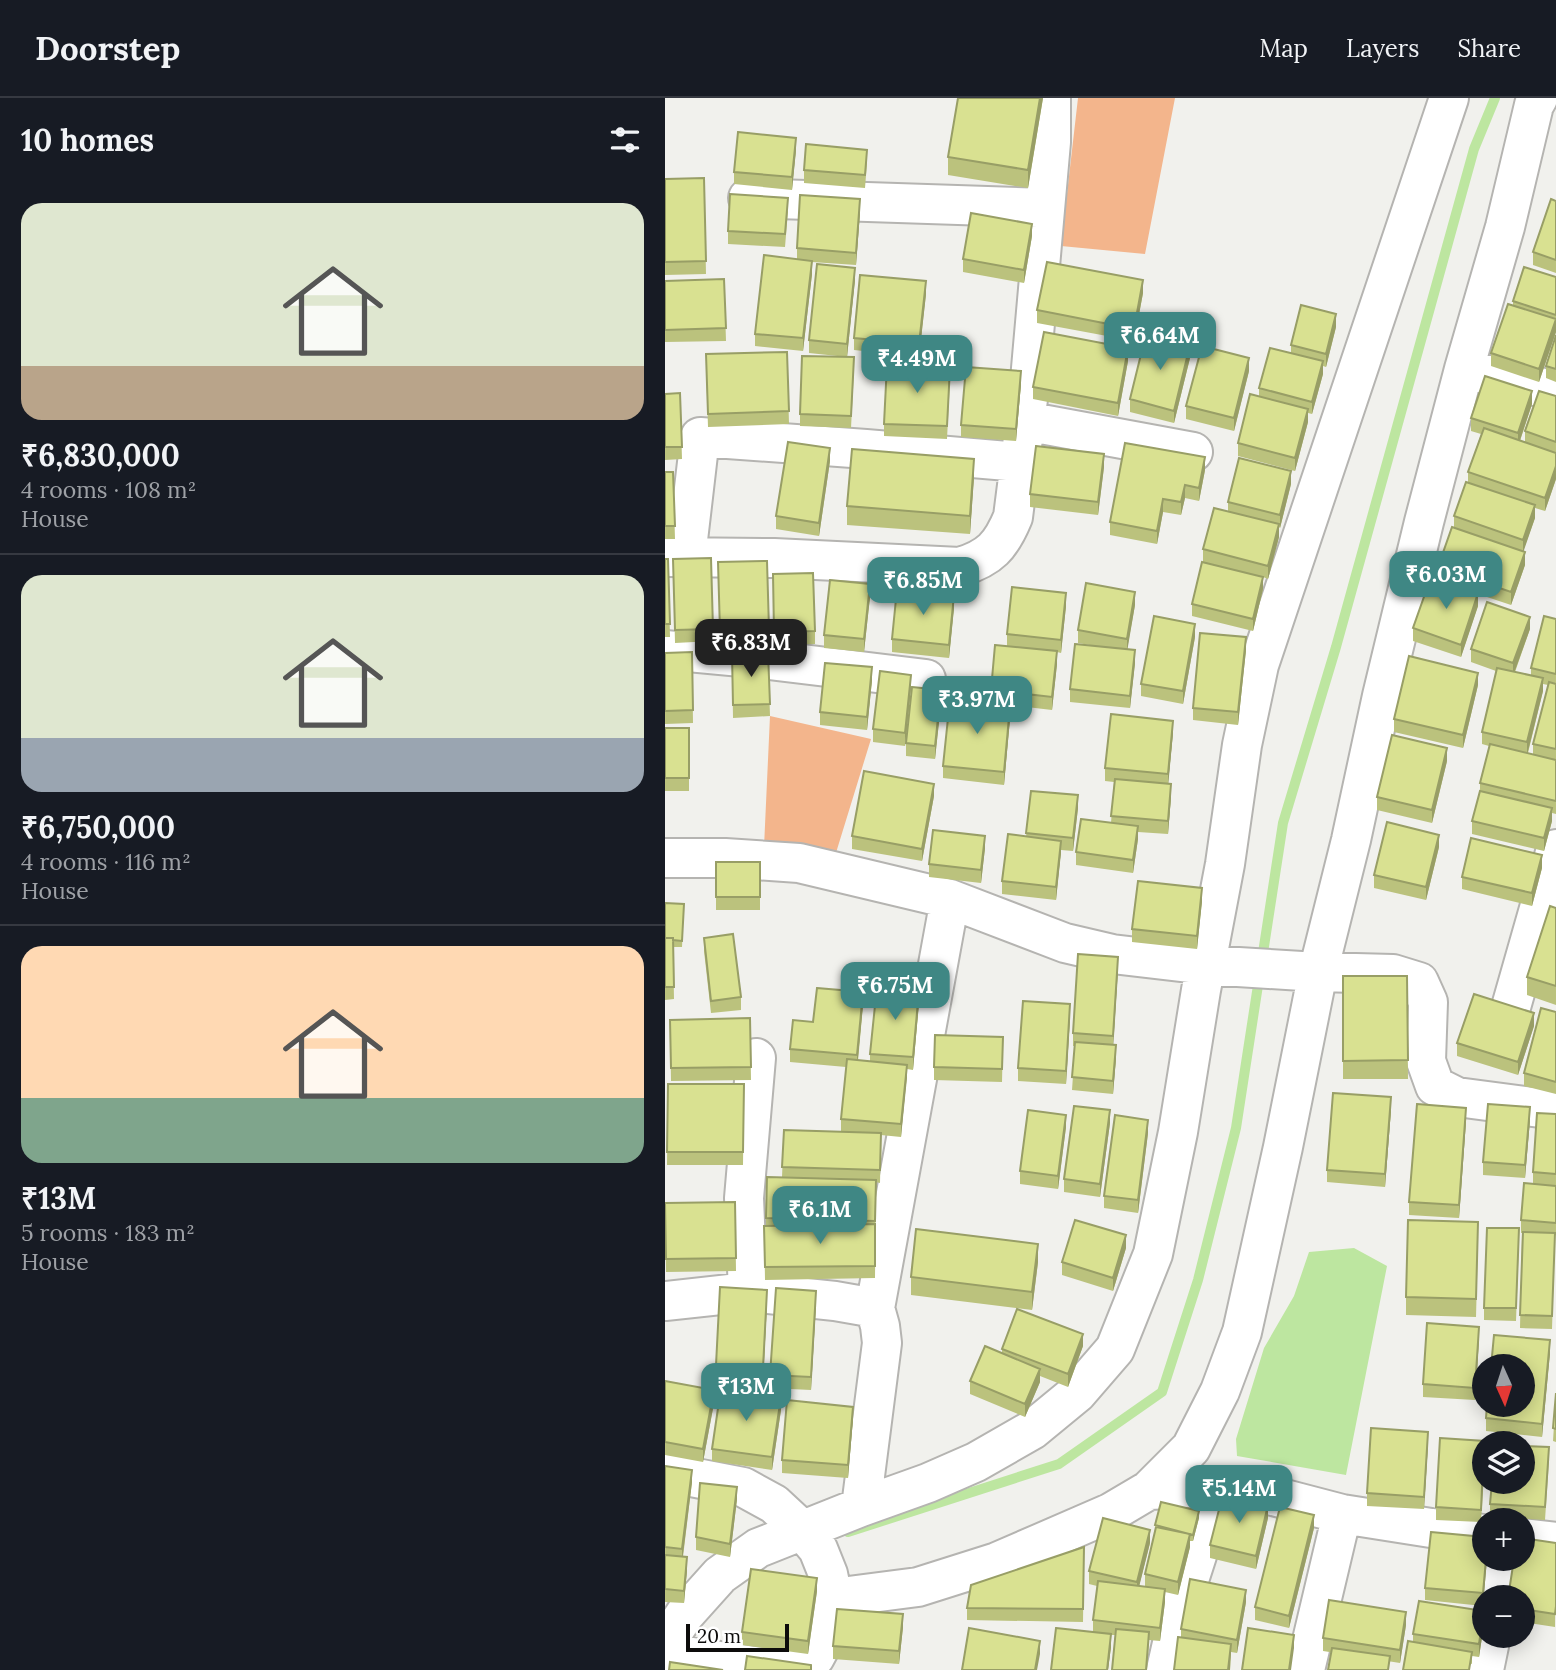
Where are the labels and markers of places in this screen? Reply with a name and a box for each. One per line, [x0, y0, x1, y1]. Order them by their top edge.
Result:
pin: ₹6.64M [1103, 313, 1217, 372]
pin: ₹4.49M [860, 336, 974, 395]
pin: ₹6.03M [1389, 552, 1503, 611]
pin: ₹6.85M [866, 558, 980, 617]
pin: ₹6.83M [694, 620, 808, 679]
pin: ₹3.97M [920, 676, 1034, 736]
pin: ₹6.75M [838, 962, 952, 1022]
pin: ₹6.1M [771, 1186, 869, 1246]
pin: ₹13M [705, 1364, 787, 1423]
pin: ₹5.14M [1182, 1466, 1296, 1525]

